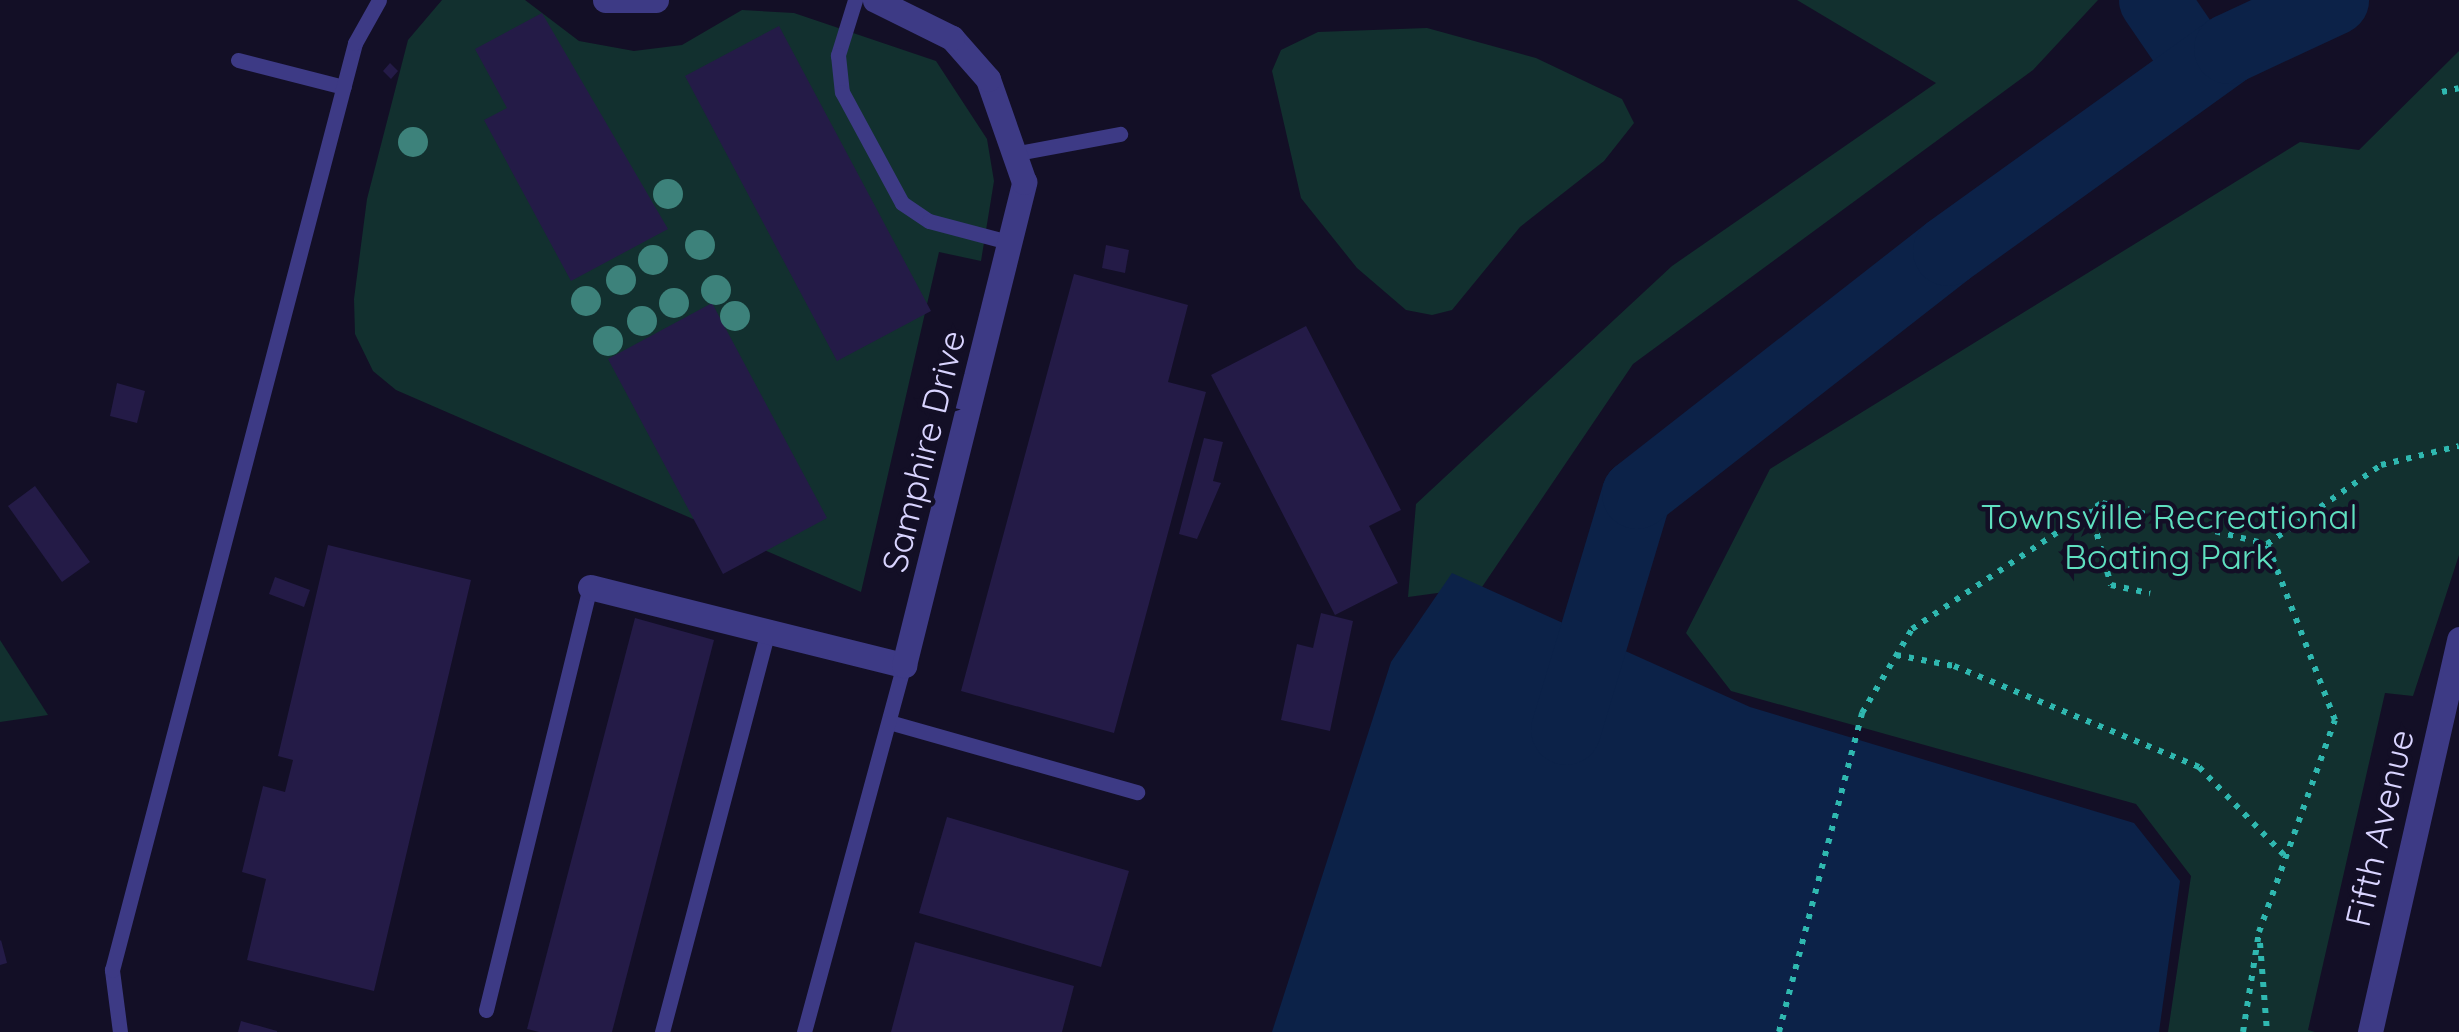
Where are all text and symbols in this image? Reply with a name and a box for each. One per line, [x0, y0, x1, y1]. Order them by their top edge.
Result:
street label: Samphire Drive [873, 326, 973, 576]
park label: Townsville Recreational Boating Park [1980, 495, 2358, 577]
street label: Fifth Avenue [2336, 725, 2422, 931]

